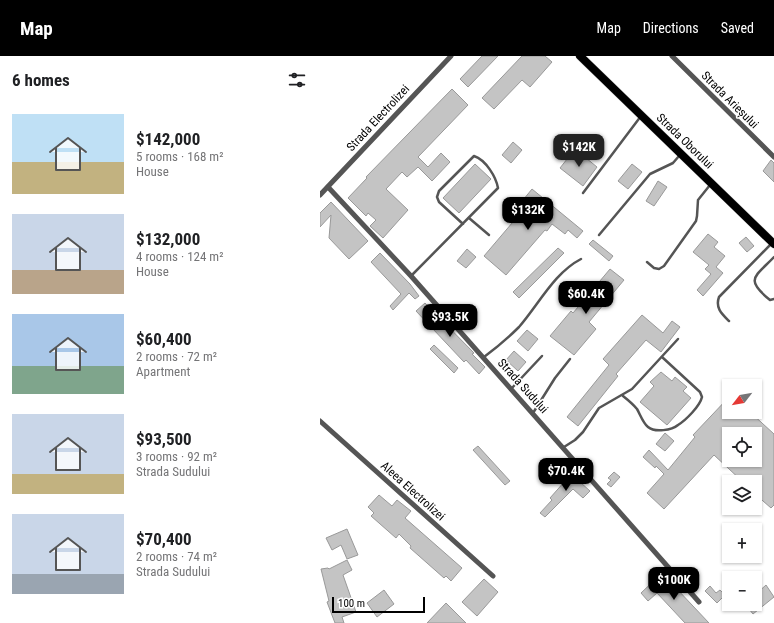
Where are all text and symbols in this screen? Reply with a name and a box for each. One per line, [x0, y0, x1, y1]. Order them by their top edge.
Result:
text: Map [20, 17, 53, 40]
text: Map [597, 20, 621, 36]
text: Directions [643, 20, 699, 36]
text: Saved [721, 20, 754, 36]
icon: filters [286, 69, 308, 91]
street label: Strada Arieșului [698, 69, 761, 132]
text: 6 homes [12, 70, 70, 90]
street label: Strada Electrolizei [344, 82, 412, 154]
street label: Strada Oborului [654, 110, 716, 172]
text: $142,000 [136, 129, 200, 149]
icon: home [44, 130, 92, 178]
pin: $142K [551, 134, 607, 168]
text: $142K [562, 139, 596, 154]
text: 5 rooms · 168 m² [136, 149, 223, 164]
text: House [136, 164, 169, 179]
pin: $132K [500, 197, 556, 231]
text: $132K [511, 202, 545, 217]
text: $132,000 [136, 229, 200, 249]
icon: home [44, 230, 92, 278]
text: 4 rooms · 124 m² [136, 249, 223, 264]
text: House [136, 264, 169, 279]
pin: $60.4K [553, 281, 619, 315]
text: $60.4K [567, 286, 605, 301]
pin: $93.5K [417, 304, 483, 338]
text: $93.5K [431, 309, 469, 324]
text: $60,400 [136, 329, 192, 349]
icon: home [44, 330, 92, 378]
text: 2 rooms · 72 m² [136, 349, 217, 364]
street label: Strada Sudului [495, 356, 551, 416]
text: Apartment [136, 364, 190, 379]
north arrow [722, 379, 762, 419]
map controls [722, 379, 762, 611]
button: locate [722, 427, 762, 467]
text: $93,500 [136, 429, 192, 449]
icon: home [44, 430, 92, 478]
text: 3 rooms · 92 m² [136, 449, 217, 464]
pin: $70.4K [533, 458, 599, 492]
street label: Aleea Electrolizei [378, 459, 448, 523]
text: $70.4K [547, 463, 585, 478]
text: Strada Sudului [136, 464, 210, 479]
button: layers [722, 475, 762, 515]
button: + [722, 523, 762, 563]
text: $70,400 [136, 529, 192, 549]
icon: home [44, 530, 92, 578]
text: 2 rooms · 74 m² [136, 549, 217, 564]
text: Strada Sudului [136, 564, 210, 579]
pin: $100K [646, 567, 702, 601]
button: − [722, 571, 762, 611]
text: $100K [657, 572, 691, 587]
scale bar [332, 595, 425, 614]
text: 100 m [338, 597, 365, 610]

